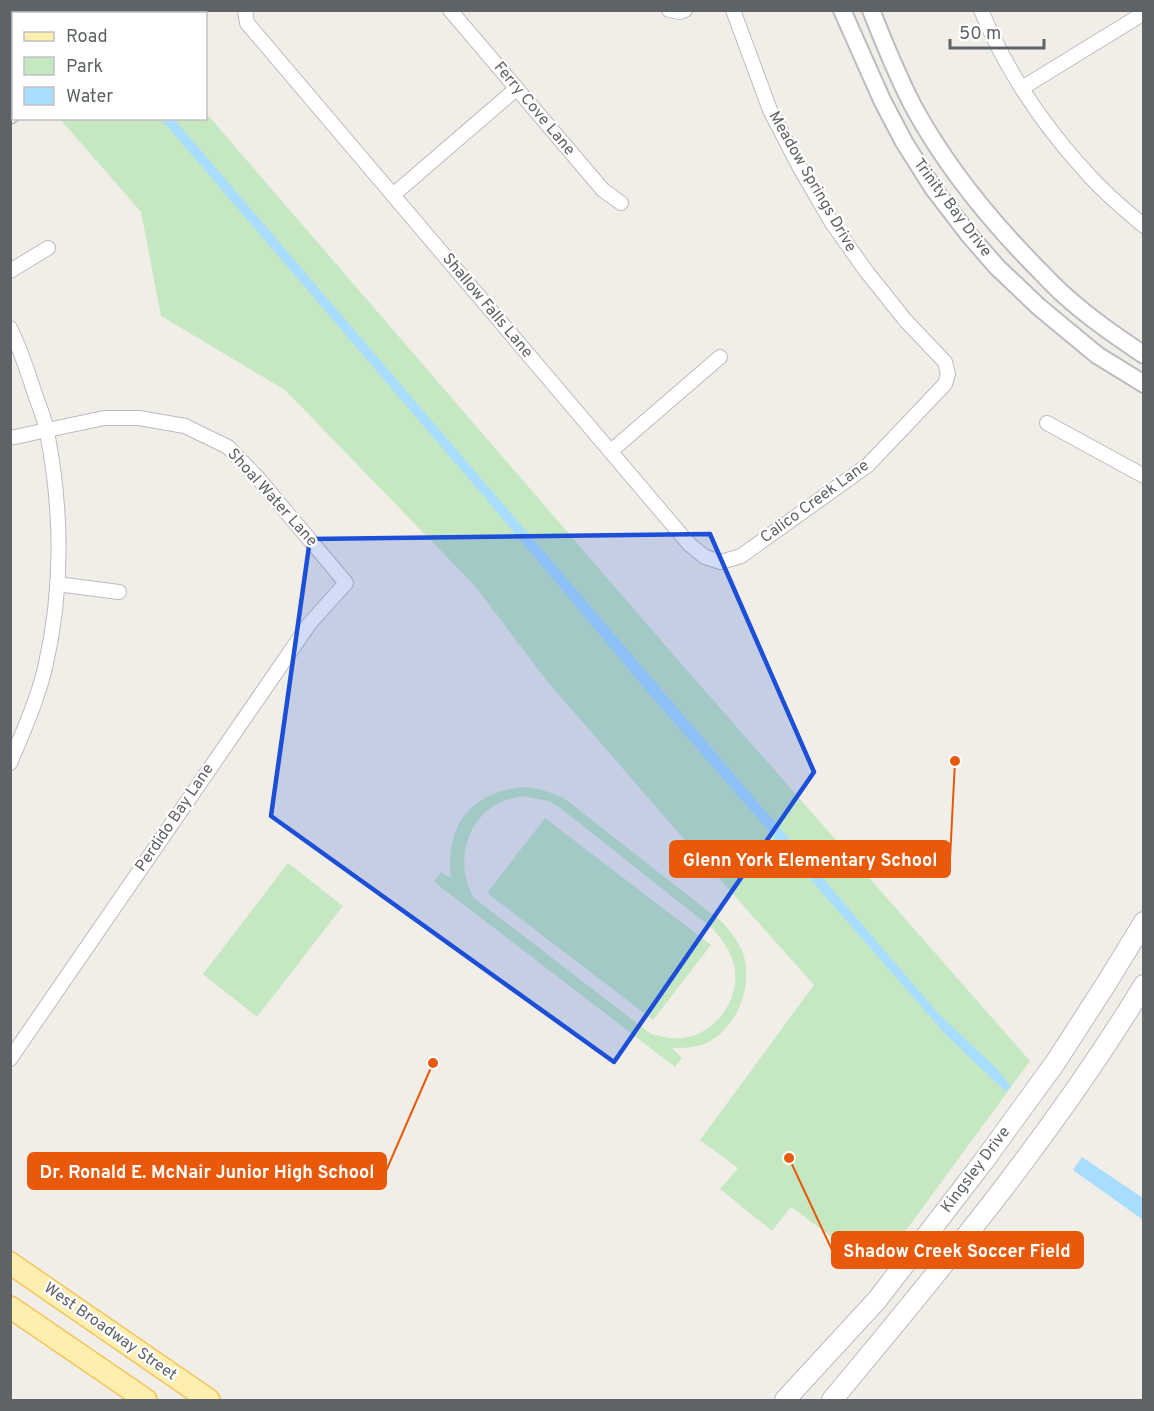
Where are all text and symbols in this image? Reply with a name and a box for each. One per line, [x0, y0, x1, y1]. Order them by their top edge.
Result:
legend [12, 12, 207, 120]
scale bar [950, 12, 1044, 50]
text: 50 m [959, 23, 1001, 46]
text: Road [66, 26, 108, 49]
text: Park [66, 56, 103, 79]
street label: Ferry Cove Lane [489, 58, 579, 160]
text: Water [66, 86, 113, 109]
street label: Meadow Springs Drive [764, 108, 860, 256]
street label: Trinity Bay Drive [908, 155, 996, 261]
street label: Shallow Falls Lane [437, 250, 537, 362]
street label: Shoal Water Lane [223, 445, 321, 551]
street label: Calico Creek Lane [757, 456, 873, 548]
street label: Perdido Bay Lane [131, 760, 219, 876]
callout: Glenn York Elementary School [670, 841, 950, 877]
text: Glenn York Elementary School [683, 850, 937, 873]
street label: Kingsley Drive [937, 1123, 1015, 1217]
callout: Dr. Ronald E. McNair Junior High School [28, 1153, 386, 1189]
text: Dr. Ronald E. McNair Junior High School [40, 1162, 374, 1185]
callout: Shadow Creek Soccer Field [832, 1232, 1083, 1268]
text: Shadow Creek Soccer Field [843, 1241, 1071, 1264]
street label: West Broadway Street [40, 1279, 180, 1385]

